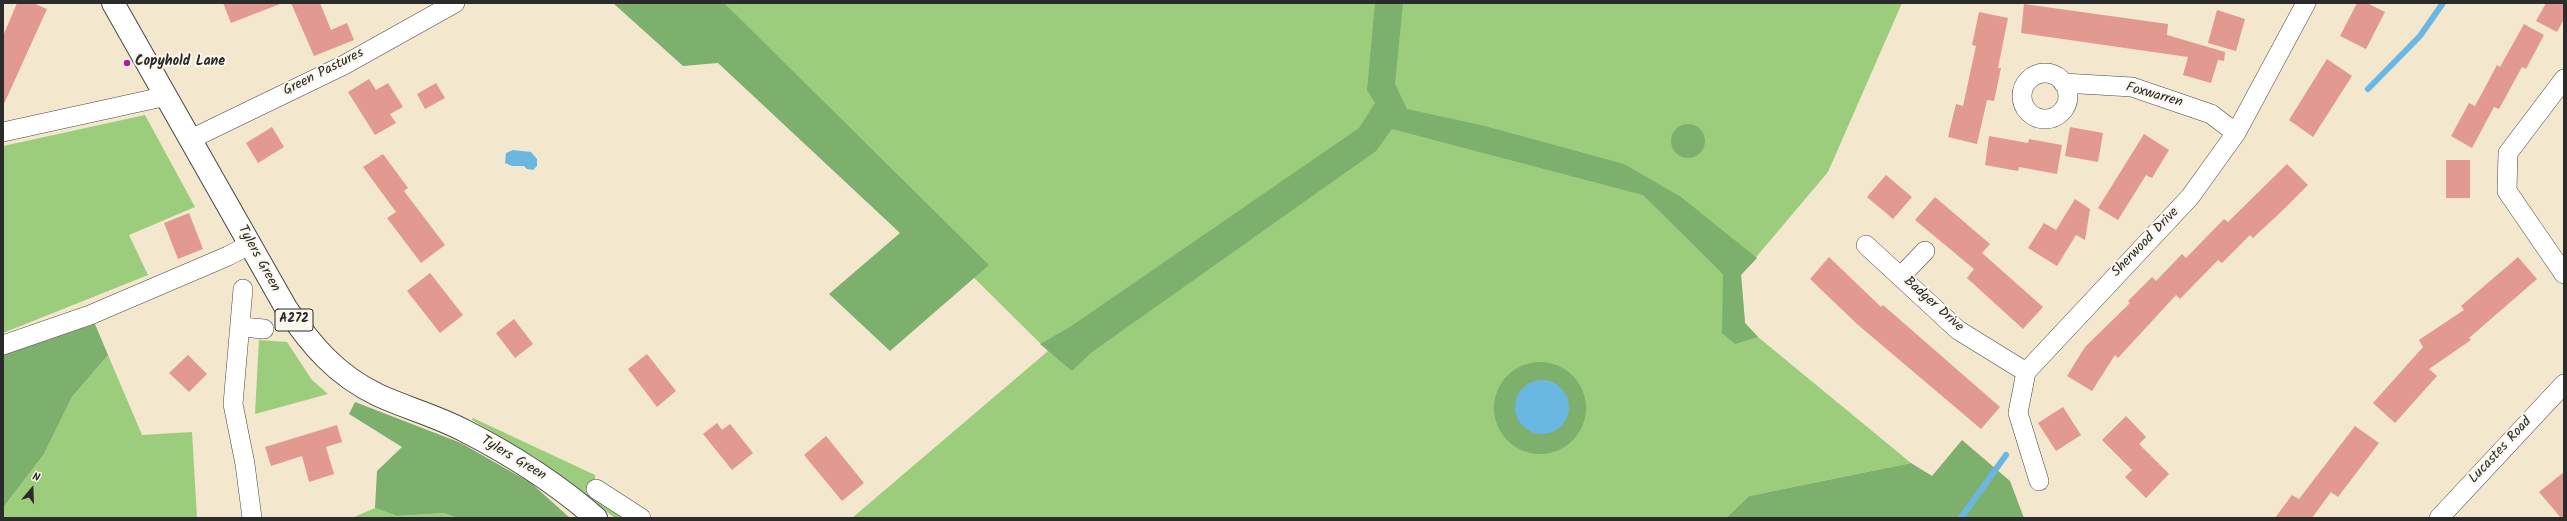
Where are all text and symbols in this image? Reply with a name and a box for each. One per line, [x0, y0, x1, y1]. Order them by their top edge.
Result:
street label: Green Pastures [281, 46, 367, 100]
place label: Copyhold Lane [135, 55, 225, 71]
marker: Copyhold Lane [122, 58, 132, 68]
street label: Foxwarren [2123, 80, 2185, 112]
street label: Sherwood Drive [2109, 205, 2183, 281]
street label: Tylers Green [233, 223, 283, 295]
street label: Badger Drive [1900, 274, 1966, 336]
road number: A272 [275, 309, 313, 331]
street label: Lucastes Road [2466, 414, 2536, 488]
street label: Tylers Green [477, 433, 549, 485]
text: N [30, 468, 42, 487]
north arrow [12, 469, 52, 509]

